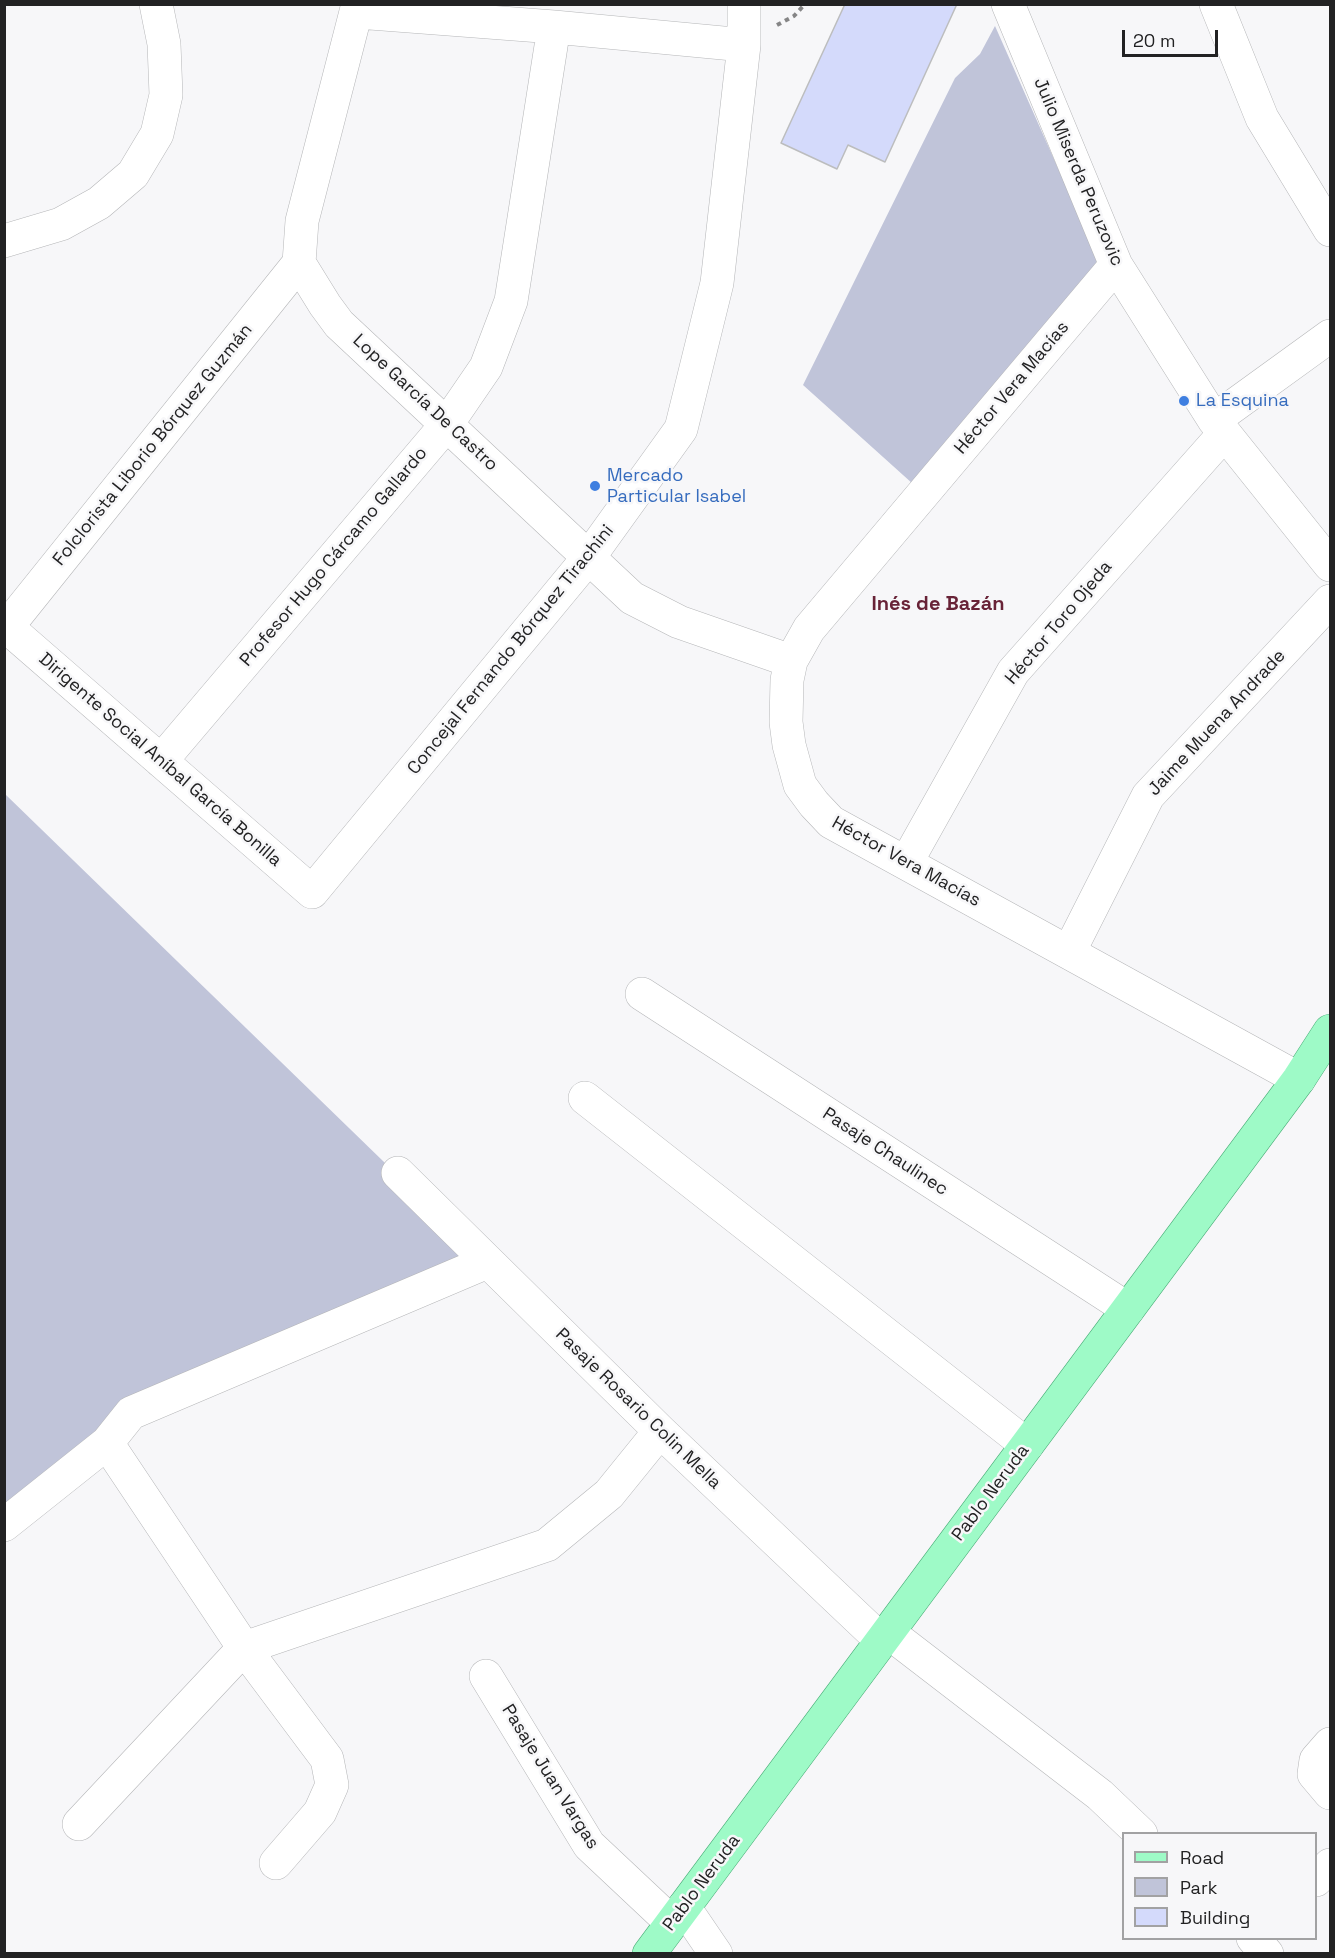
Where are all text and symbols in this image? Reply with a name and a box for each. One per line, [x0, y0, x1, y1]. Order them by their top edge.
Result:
scale bar [1125, 18, 1221, 56]
text: 20 m [1133, 29, 1176, 52]
street label: Julio Miserda Peruzovic [1028, 75, 1128, 269]
street label: Héctor Vera Macías [950, 317, 1074, 459]
street label: Folclorista Liborio Bórquez Guzmán [49, 320, 257, 570]
street label: Lope García De Castro [348, 330, 502, 476]
place label: La Esquina [1196, 390, 1289, 412]
marker: La Esquina [1177, 394, 1191, 408]
street label: Profesor Hugo Cárcamo Gallardo [236, 443, 432, 671]
place label: Mercado Particular Isabel [607, 465, 746, 508]
marker: Mercado Particular Isabel [588, 479, 602, 493]
street label: Concejal Fernando Bórquez Tirachini [403, 521, 619, 779]
street label: Héctor Toro Ojeda [1001, 557, 1117, 689]
district label: Inés de Bazán [871, 593, 1005, 617]
street label: Jaime Muena Andrade [1144, 645, 1290, 801]
street label: Dirigente Social Aníbal García Bonilla [34, 649, 286, 871]
street label: Héctor Vera Macías [828, 812, 984, 912]
street label: Pasaje Chaulinec [818, 1103, 952, 1201]
street label: Pasaje Rosario Colin Mella [551, 1324, 725, 1494]
street label: Pablo Neruda [948, 1441, 1034, 1545]
street label: Pasaje Juan Vargas [497, 1701, 603, 1853]
street label: Pablo Neruda [659, 1831, 745, 1935]
legend [1122, 1832, 1317, 1940]
text: Road [1180, 1846, 1224, 1869]
text: Park [1180, 1876, 1217, 1899]
text: Building [1180, 1906, 1250, 1929]

